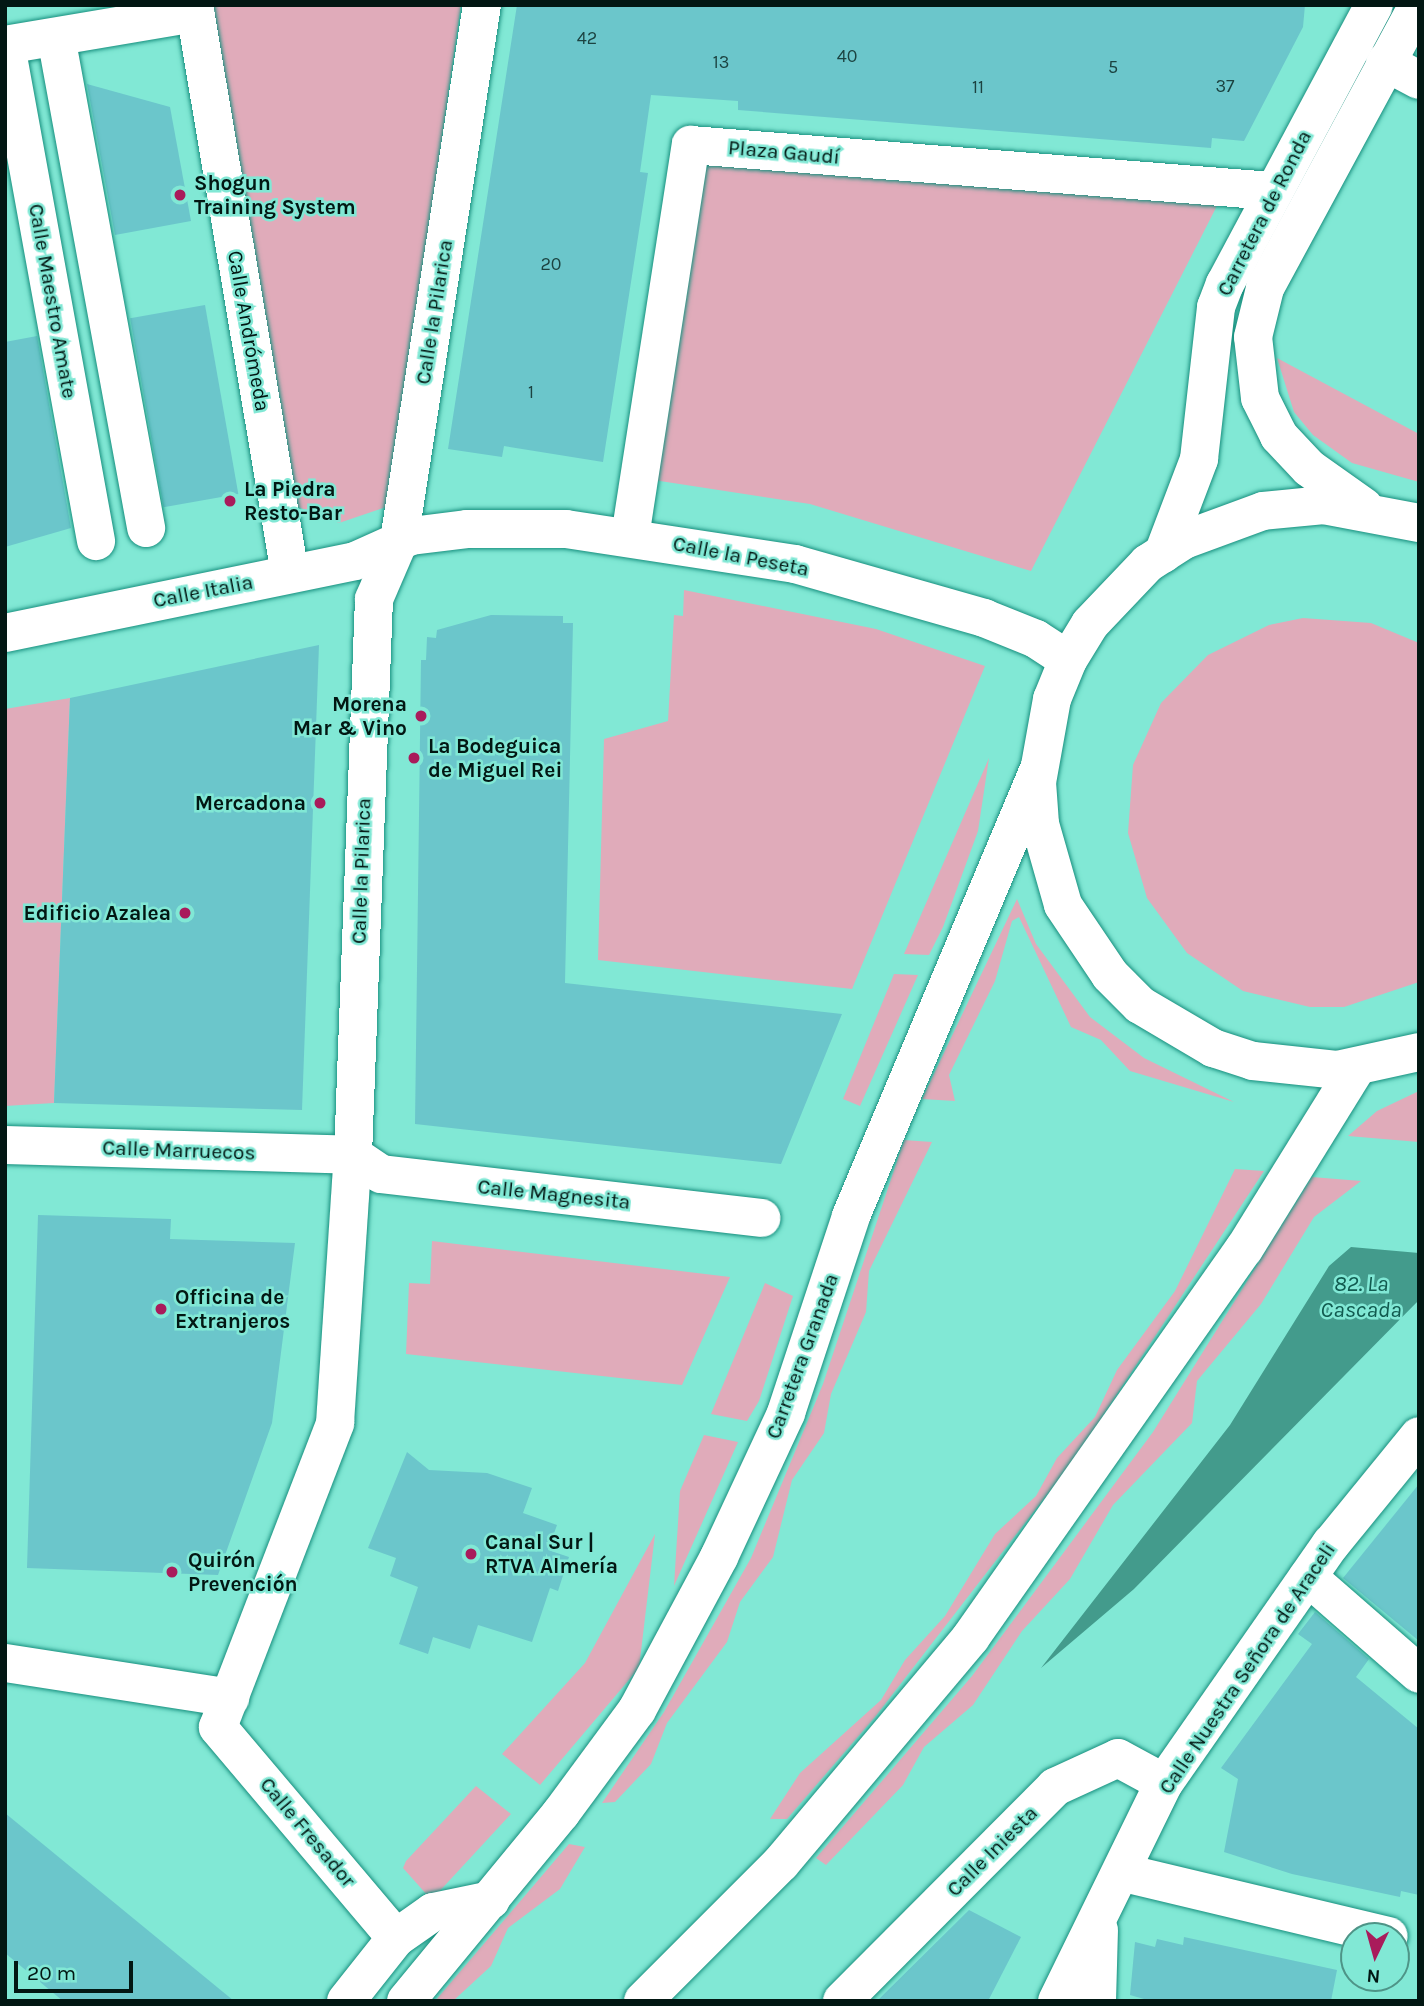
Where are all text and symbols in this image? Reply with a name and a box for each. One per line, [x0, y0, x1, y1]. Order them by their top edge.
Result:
house number: 42 [577, 27, 597, 49]
house number: 40 [837, 45, 857, 67]
house number: 13 [713, 51, 729, 73]
house number: 5 [1108, 56, 1118, 78]
house number: 37 [1215, 75, 1235, 97]
house number: 11 [972, 76, 984, 98]
street label: Carretera de Ronda [1211, 126, 1317, 300]
street label: Plaza Gaudí [727, 135, 841, 169]
place label: Shogun Training System [194, 170, 356, 220]
marker: Shogun Training System [172, 187, 188, 203]
street label: Calle Maestro Amate [23, 202, 83, 400]
street label: Calle la Pilarica [410, 238, 458, 386]
street label: Calle Andrómeda [222, 249, 276, 413]
house number: 20 [540, 253, 562, 275]
house number: 1 [528, 381, 534, 403]
place label: La Piedra Resto-Bar [244, 476, 342, 526]
marker: La Piedra Resto-Bar [222, 493, 238, 509]
street label: Calle la Peseta [671, 530, 811, 582]
street label: Calle Italia [151, 569, 255, 613]
place label: Morena Mar & Vino [293, 691, 407, 741]
marker: Morena Mar & Vino [413, 708, 429, 724]
place label: La Bodeguica de Miguel Rei [428, 733, 562, 783]
marker: La Bodeguica de Miguel Rei [406, 750, 422, 766]
place label: Mercadona [195, 790, 306, 816]
marker: Mercadona [312, 795, 328, 811]
street label: Calle la Pilarica [346, 798, 376, 944]
place label: Edificio Azalea [23, 900, 171, 926]
marker: Edificio Azalea [177, 905, 193, 921]
street label: Calle Marruecos [102, 1135, 256, 1165]
street label: Calle Magnesita [476, 1173, 632, 1215]
street label: Carretera Granada [760, 1270, 844, 1442]
water label: 82. La Cascada [1320, 1270, 1402, 1324]
place label: Officina de Extranjeros [175, 1284, 290, 1334]
marker: Officina de Extranjeros [153, 1301, 169, 1317]
place label: Canal Sur | RTVA Almería [485, 1529, 618, 1579]
street label: Calle Nuestra Señora de Araceli [1153, 1537, 1341, 1799]
marker: Canal Sur | RTVA Almería [463, 1546, 479, 1562]
place label: Quirón Prevención [188, 1547, 298, 1597]
marker: Quirón Prevención [162, 1562, 182, 1582]
street label: Calle Fresador [255, 1772, 361, 1892]
street label: Calle Iniesta [941, 1800, 1043, 1902]
north arrow [1340, 1922, 1410, 1992]
scale bar [18, 1946, 136, 1990]
text: 20 m [27, 1961, 76, 1985]
text: N [1366, 1964, 1381, 1987]

